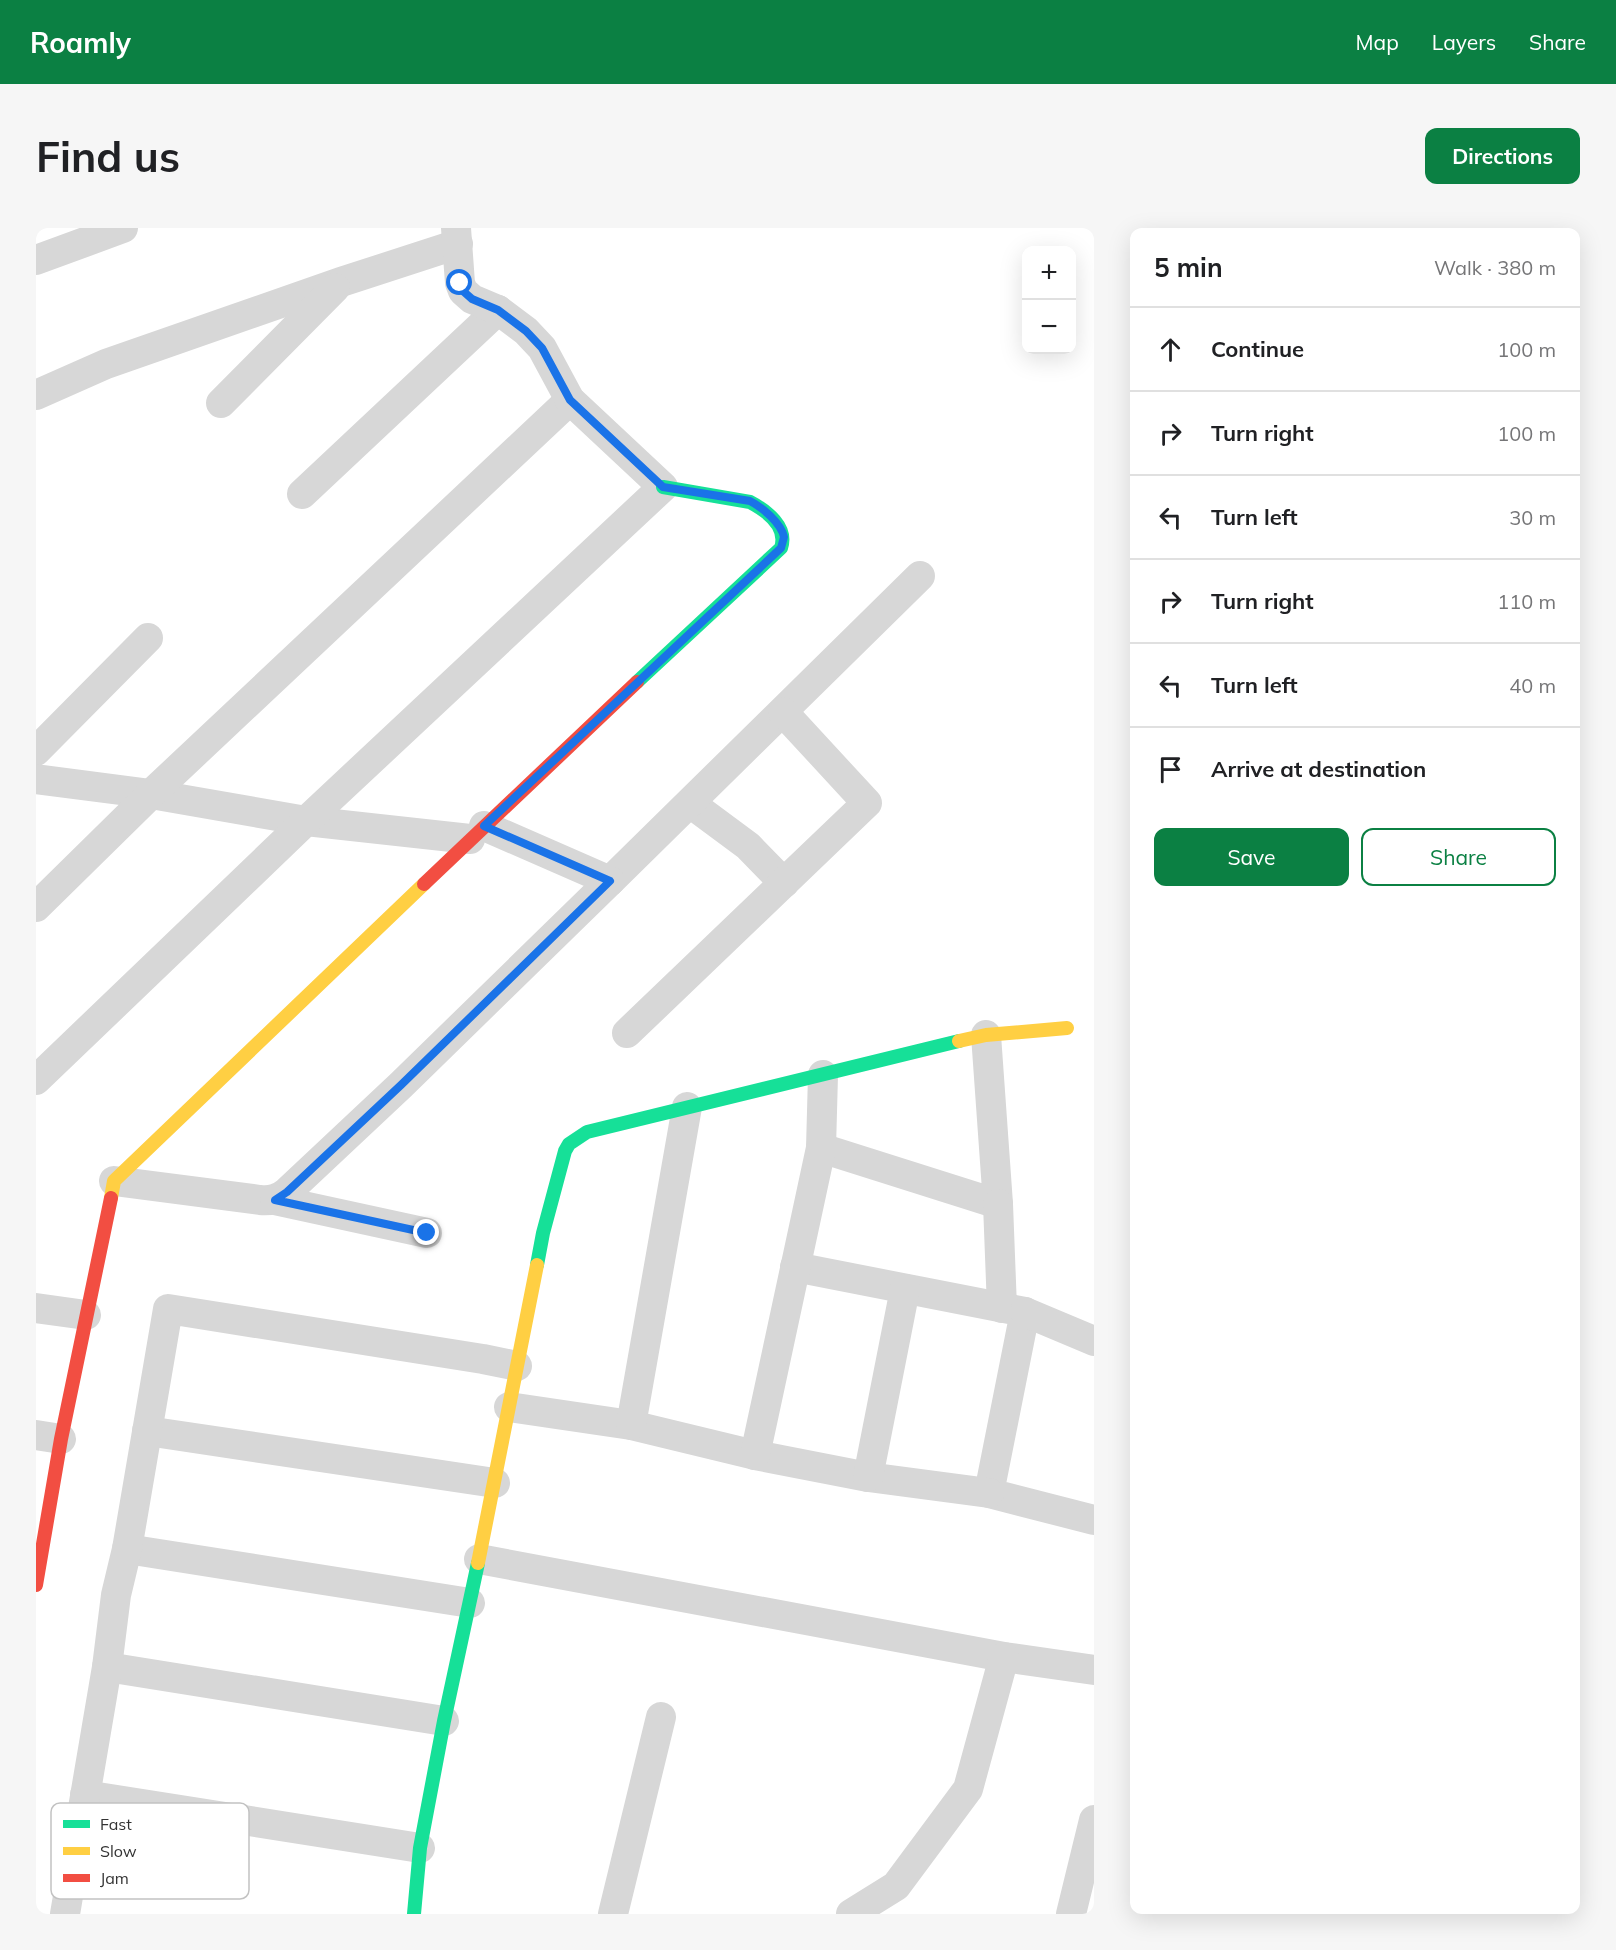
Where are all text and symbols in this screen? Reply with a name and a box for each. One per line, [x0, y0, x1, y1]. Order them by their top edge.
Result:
text: Roamly [30, 25, 131, 60]
text: Map [1356, 29, 1399, 55]
text: Layers [1432, 29, 1496, 55]
text: Share [1529, 29, 1586, 55]
button: Directions [1425, 128, 1580, 184]
text: Find us [36, 130, 180, 183]
map controls [1022, 246, 1076, 354]
button: + [1022, 246, 1076, 300]
text: 5 min [1154, 251, 1223, 284]
text: Walk · 380 m [1434, 255, 1556, 280]
route start [446, 269, 472, 295]
button: − [1022, 300, 1076, 354]
icon: ahead [1154, 333, 1187, 366]
text: Continue [1211, 335, 1304, 363]
text: 100 m [1497, 337, 1556, 362]
icon: right [1154, 417, 1187, 450]
text: Turn right [1211, 419, 1314, 447]
text: 100 m [1497, 421, 1556, 446]
icon: left [1154, 501, 1187, 534]
text: Turn left [1211, 503, 1298, 531]
text: 30 m [1509, 505, 1556, 530]
icon: right [1154, 585, 1187, 618]
text: Turn right [1211, 587, 1314, 615]
text: 110 m [1497, 589, 1556, 614]
icon: left [1154, 669, 1187, 702]
text: Turn left [1211, 671, 1298, 699]
text: 40 m [1509, 673, 1556, 698]
icon: arrive [1154, 753, 1187, 786]
text: Arrive at destination [1211, 755, 1426, 783]
button: Save [1154, 828, 1349, 886]
button: Share [1361, 828, 1556, 886]
route end [413, 1219, 439, 1245]
legend [51, 1803, 249, 1899]
text: Fast [100, 1814, 132, 1834]
text: Slow [100, 1841, 137, 1861]
text: Jam [100, 1868, 129, 1888]

